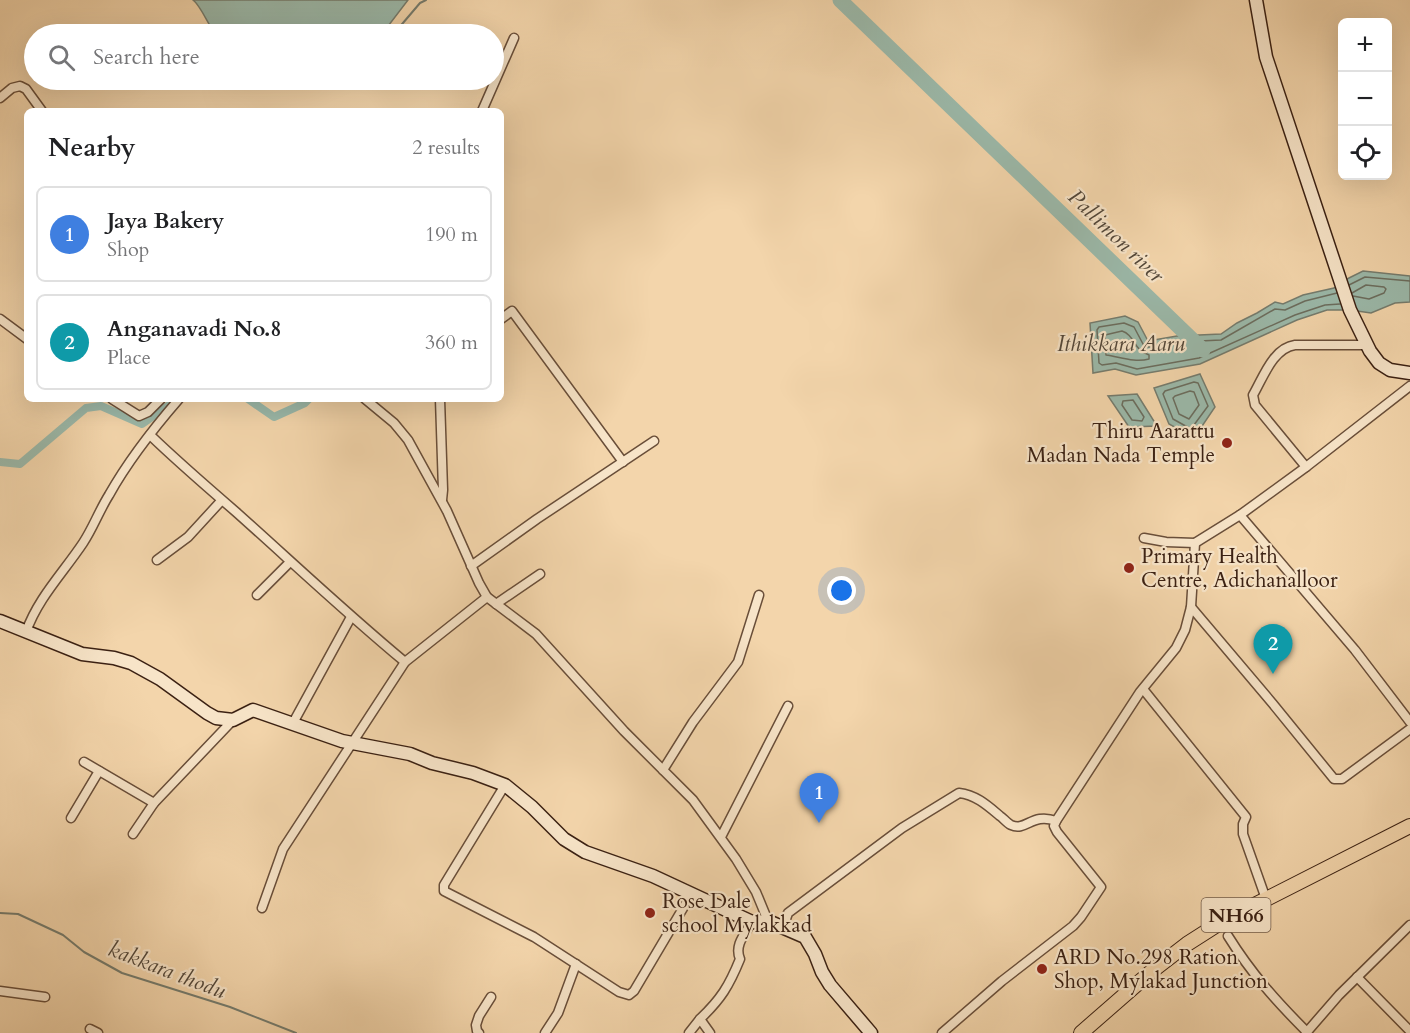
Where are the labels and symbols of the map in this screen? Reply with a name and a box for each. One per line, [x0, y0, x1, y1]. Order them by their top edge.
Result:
water label: Pallimon river [1061, 182, 1171, 290]
water label: Ithikkara Aaru [1057, 329, 1185, 359]
place label: Thiru Aarattu Madan Nada Temple [1027, 417, 1215, 470]
marker: Thiru Aarattu Madan Nada Temple [1220, 436, 1234, 450]
place label: Primary Health Centre, Adichanalloor [1141, 542, 1338, 595]
marker: Primary Health Centre, Adichanalloor [1122, 561, 1136, 575]
your location [827, 576, 856, 605]
pin: 2 [1254, 624, 1292, 674]
pin: 1 [800, 774, 838, 823]
place label: Rose Dale school Mylakkad [662, 887, 812, 940]
road number: NH66 [1202, 898, 1270, 932]
marker: Rose Dale school Mylakkad [643, 906, 657, 920]
water label: kakkara thodu [104, 934, 230, 1006]
place label: ARD No.298 Ration Shop, Mylakad Junction [1054, 943, 1268, 996]
marker: ARD No.298 Ration Shop, Mylakad Junction [1035, 962, 1049, 976]

